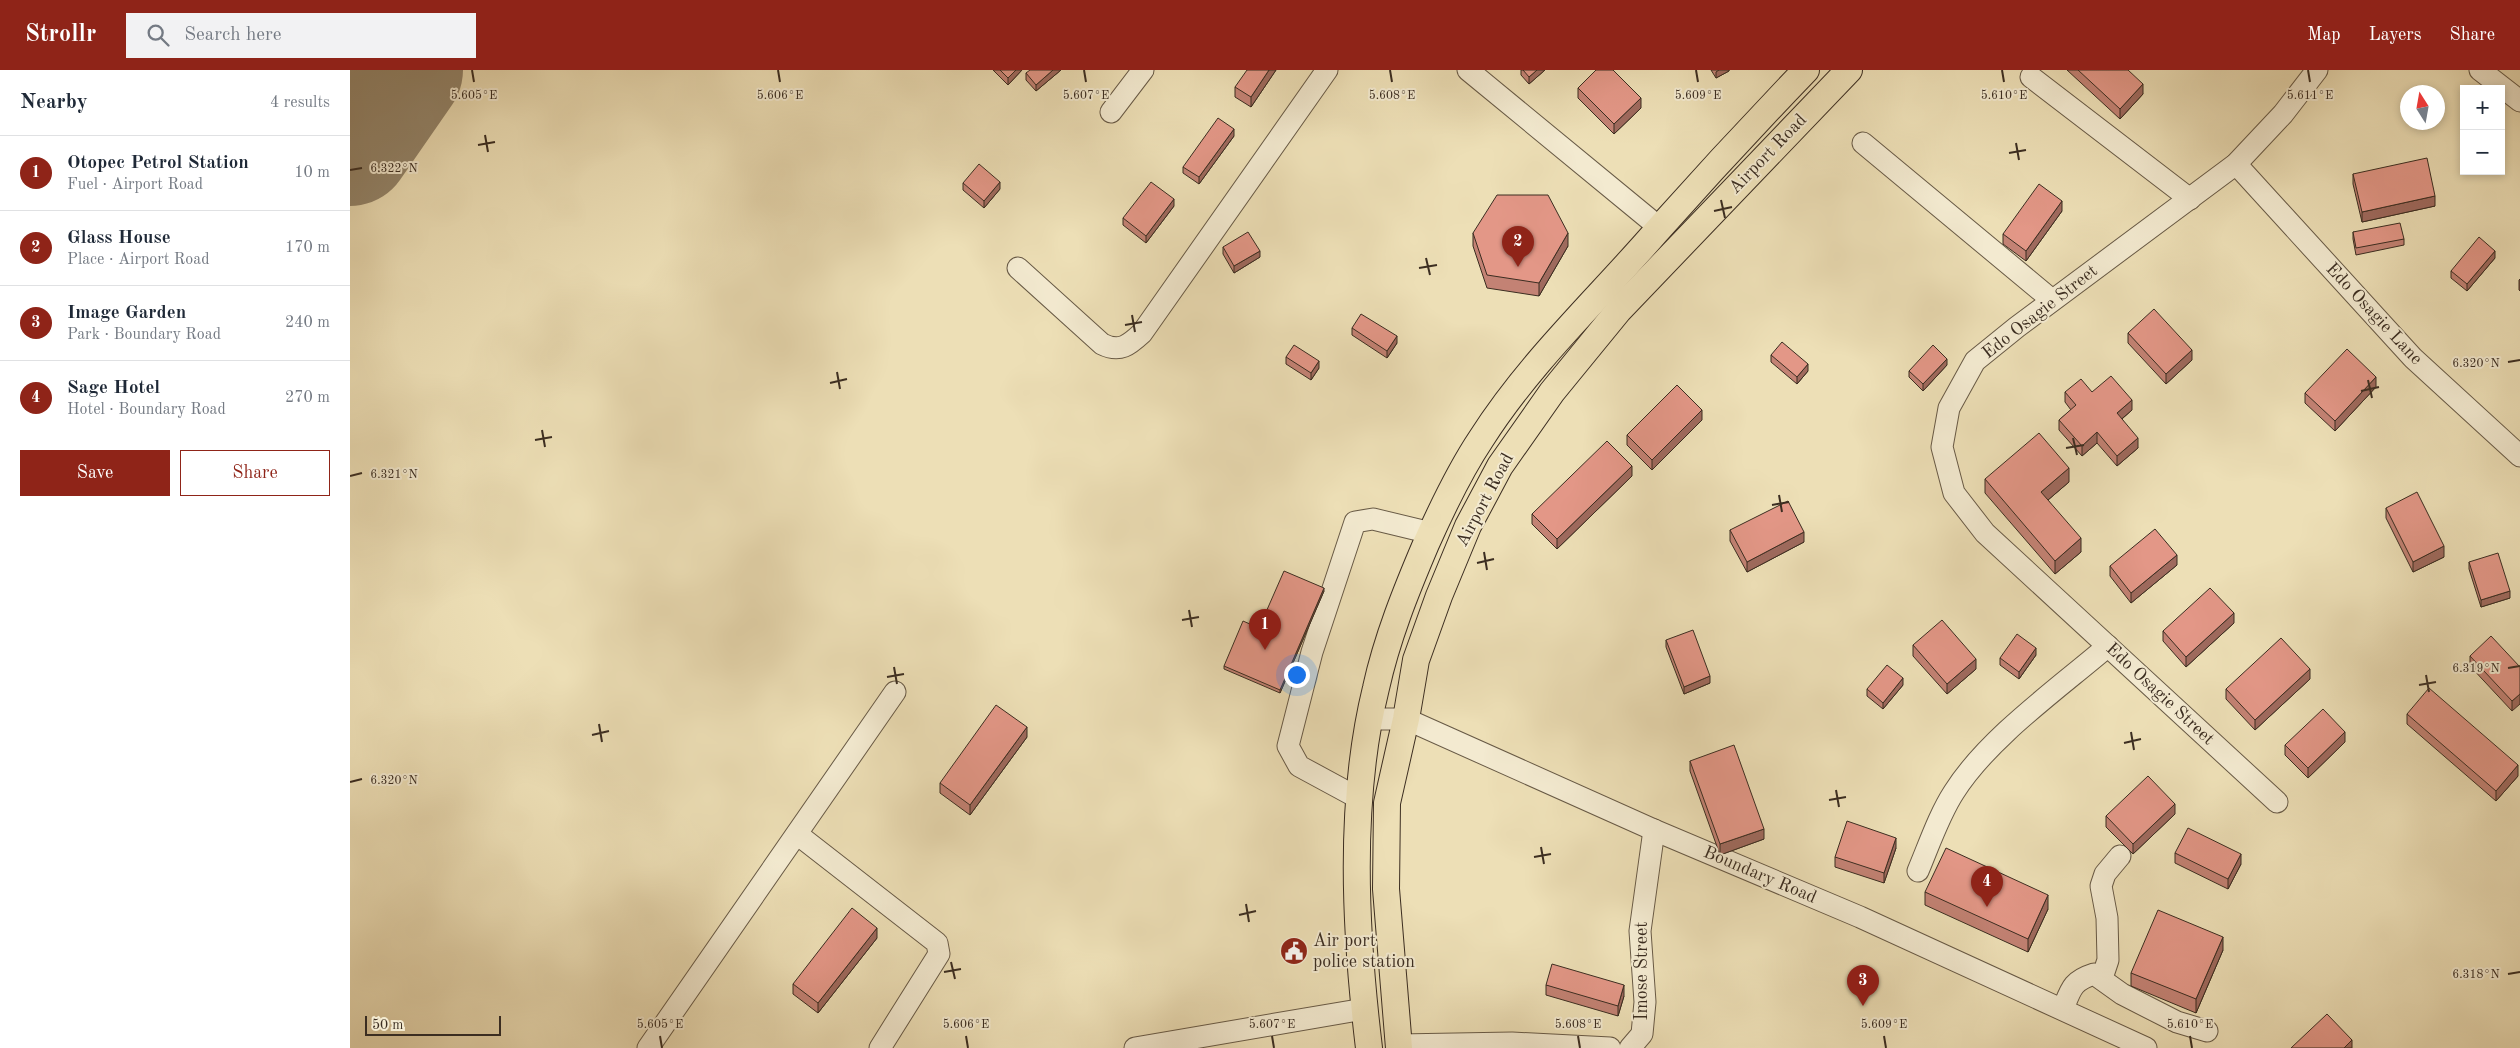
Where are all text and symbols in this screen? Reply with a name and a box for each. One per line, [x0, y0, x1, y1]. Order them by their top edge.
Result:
search box [126, 13, 476, 58]
icon: search [144, 21, 172, 49]
text: Strollr [25, 23, 96, 47]
text: Search here [184, 26, 282, 45]
text: Map [2307, 26, 2341, 44]
text: Layers [2369, 26, 2421, 44]
text: Share [2449, 26, 2495, 44]
north arrow [2400, 85, 2445, 130]
map controls [2460, 85, 2505, 175]
button: + [2460, 85, 2505, 130]
text: 5.605°E [451, 89, 497, 102]
text: 5.606°E [757, 89, 803, 102]
text: 5.607°E [1063, 89, 1109, 102]
text: 5.608°E [1369, 89, 1415, 102]
text: 5.609°E [1675, 89, 1721, 102]
text: 5.610°E [1981, 89, 2027, 102]
text: 5.611°E [2287, 89, 2333, 102]
text: Nearby [20, 92, 88, 113]
text: 4 results [270, 95, 330, 111]
street label: Airport Road [1726, 111, 1810, 197]
button: − [2460, 130, 2505, 175]
text: Otopec Petrol Station [67, 154, 249, 173]
text: 6.322°N [370, 163, 418, 175]
text: 1 [31, 165, 41, 181]
text: 10 m [294, 165, 330, 181]
text: Fuel · Airport Road [67, 177, 203, 193]
pin: 2 [1502, 226, 1534, 267]
text: Glass House [67, 229, 171, 248]
text: 2 [31, 240, 41, 256]
text: 170 m [285, 240, 330, 256]
text: Place · Airport Road [67, 252, 210, 268]
street label: Edo Osagie Lane [2322, 260, 2426, 368]
street label: Edo Osagie Street [1979, 262, 2101, 362]
text: Image Garden [67, 304, 186, 323]
text: 3 [31, 315, 41, 331]
text: 240 m [285, 315, 330, 331]
text: Park · Boundary Road [67, 327, 221, 343]
text: 6.320°N [2452, 358, 2500, 370]
text: Sage Hotel [67, 379, 160, 398]
text: 4 [31, 390, 41, 406]
text: 270 m [285, 390, 330, 406]
text: Hotel · Boundary Road [67, 402, 226, 418]
button: Save [20, 450, 170, 496]
button: Share [180, 450, 330, 496]
street label: Airport Road [1453, 450, 1517, 550]
text: 6.321°N [370, 469, 418, 481]
pin: 1 [1249, 609, 1281, 650]
street label: Edo Osagie Street [2102, 639, 2218, 749]
your location [1284, 662, 1310, 688]
text: 6.319°N [2452, 663, 2500, 675]
text: 6.320°N [370, 775, 418, 787]
street label: Boundary Road [1701, 843, 1819, 907]
pin: 4 [1971, 866, 2003, 907]
street label: Imose Street [1633, 921, 1651, 1021]
place label: Air port police station [1313, 932, 1415, 971]
public building icon: Air port police station [1279, 936, 1309, 966]
pin: 3 [1847, 965, 1879, 1006]
text: 6.318°N [2452, 969, 2500, 981]
scale bar [365, 1013, 501, 1036]
text: 50 m [372, 1018, 403, 1032]
text: 5.605°E [637, 1018, 683, 1031]
text: 5.606°E [943, 1018, 989, 1031]
text: 5.607°E [1249, 1018, 1295, 1031]
text: 5.608°E [1555, 1018, 1601, 1031]
text: 5.609°E [1861, 1018, 1907, 1031]
text: 5.610°E [2167, 1018, 2213, 1031]

